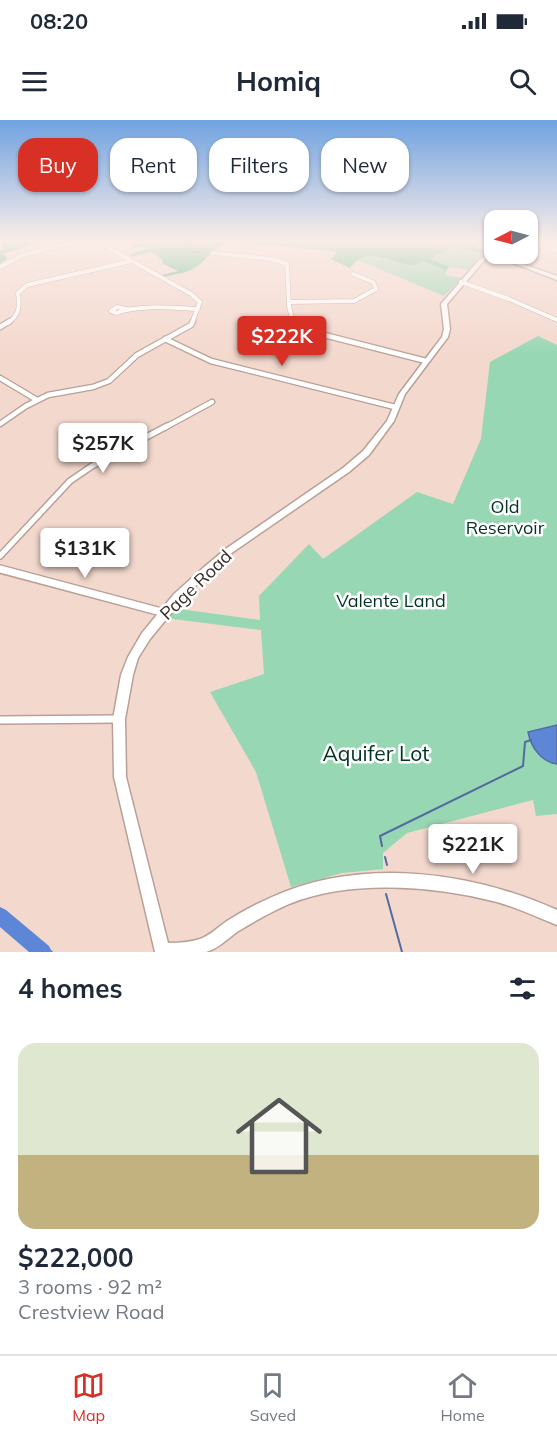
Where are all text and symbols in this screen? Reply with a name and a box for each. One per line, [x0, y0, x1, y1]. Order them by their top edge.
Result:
text: 08:20 [30, 7, 88, 35]
text: Homiq [236, 64, 321, 98]
icon: menu [18, 65, 51, 98]
icon: search [506, 65, 539, 98]
chip: Buy [18, 138, 98, 192]
chip: Rent [110, 138, 197, 192]
chip: Filters [209, 138, 309, 192]
chip: New [321, 138, 409, 192]
north arrow [484, 210, 538, 264]
map controls [484, 210, 538, 264]
pin: $222K [240, 316, 324, 367]
text: $222K [251, 323, 313, 348]
pin: $257K [61, 423, 145, 474]
text: $257K [72, 430, 134, 455]
park label: Old Reservoir [466, 495, 545, 539]
pin: $131K [43, 528, 127, 579]
text: $131K [54, 535, 116, 560]
street label: Page Road [155, 545, 237, 625]
park label: Valente Land [336, 589, 446, 612]
park label: Aquifer Lot [323, 740, 429, 766]
pin: $221K [431, 824, 515, 875]
text: $221K [442, 831, 504, 856]
text: 4 homes [18, 972, 122, 1005]
icon: filters [506, 972, 539, 1005]
icon: home [225, 1082, 333, 1190]
text: $222,000 [18, 1241, 134, 1274]
text: 3 rooms · 92 m² [18, 1274, 162, 1299]
text: Crestview Road [18, 1299, 164, 1324]
tab: Map [72, 1369, 105, 1425]
tab: Saved [250, 1369, 296, 1425]
tab: Home [441, 1369, 485, 1425]

